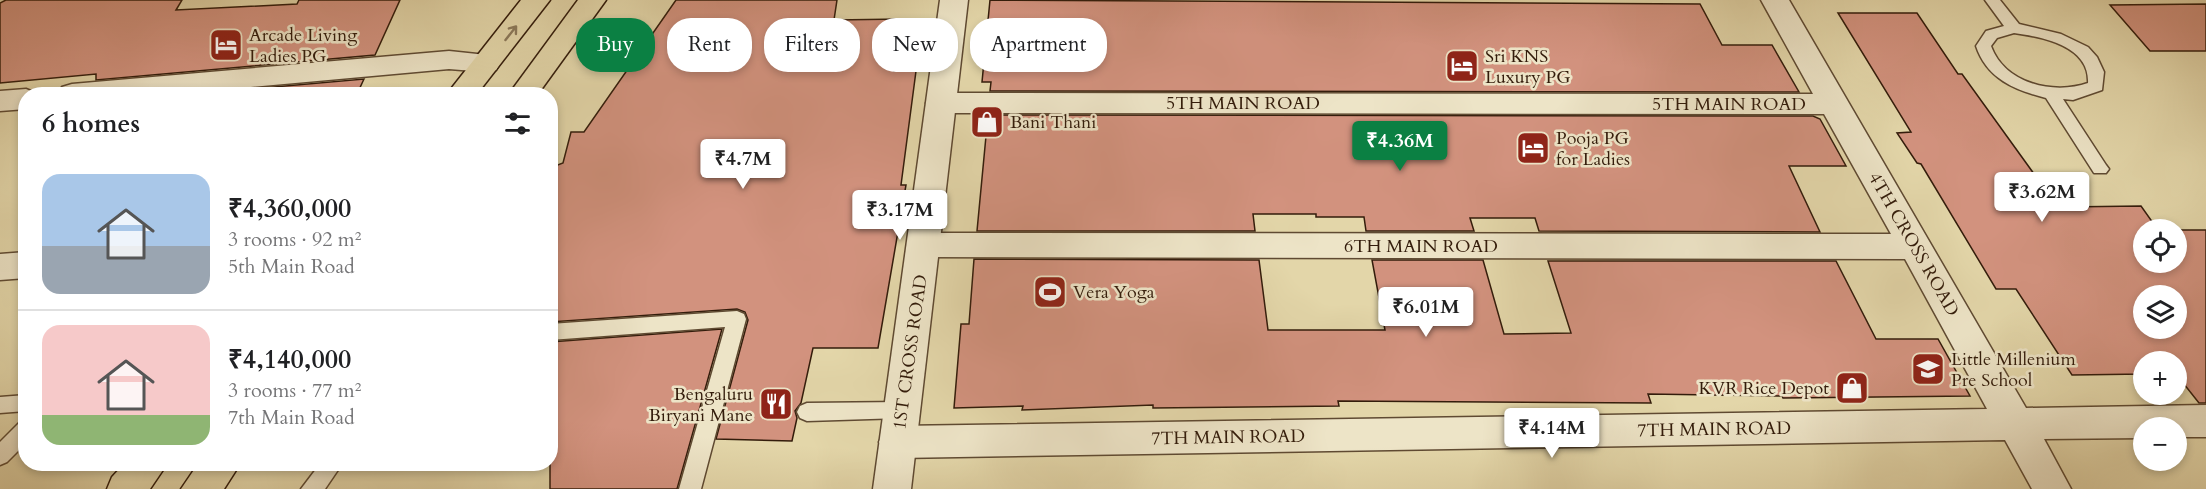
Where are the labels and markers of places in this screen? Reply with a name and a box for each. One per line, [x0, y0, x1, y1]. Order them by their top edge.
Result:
place label: Arcade Living Ladies PG [249, 23, 358, 69]
hotel icon: Arcade Living Ladies PG [208, 27, 244, 63]
place label: Sri KNS Luxury PG [1485, 44, 1570, 90]
hotel icon: Sri KNS Luxury PG [1444, 48, 1480, 84]
shop icon: Bani Thani [969, 104, 1005, 140]
place label: Bani Thani [1010, 110, 1096, 135]
pin: ₹4.36M [1351, 121, 1449, 172]
place label: Pooja PG for Ladies [1556, 126, 1630, 172]
hotel icon: Pooja PG for Ladies [1515, 130, 1551, 166]
pin: ₹4.7M [701, 139, 785, 190]
pin: ₹3.62M [1993, 172, 2091, 223]
pin: ₹3.17M [851, 190, 949, 241]
sports icon: Vera Yoga [1032, 274, 1068, 310]
place label: Vera Yoga [1073, 280, 1155, 305]
pin: ₹6.01M [1377, 287, 1475, 338]
place label: Little Millenium Pre School [1951, 347, 2076, 393]
school or university icon: Little Millenium Pre School [1910, 351, 1946, 387]
shop icon: KVR Rice Depot [1834, 370, 1870, 406]
place label: KVR Rice Depot [1699, 376, 1829, 401]
place label: Bengaluru Biryani Mane [649, 382, 753, 428]
restaurant icon: Bengaluru Biryani Mane [758, 386, 794, 422]
pin: ₹4.14M [1503, 408, 1601, 459]

